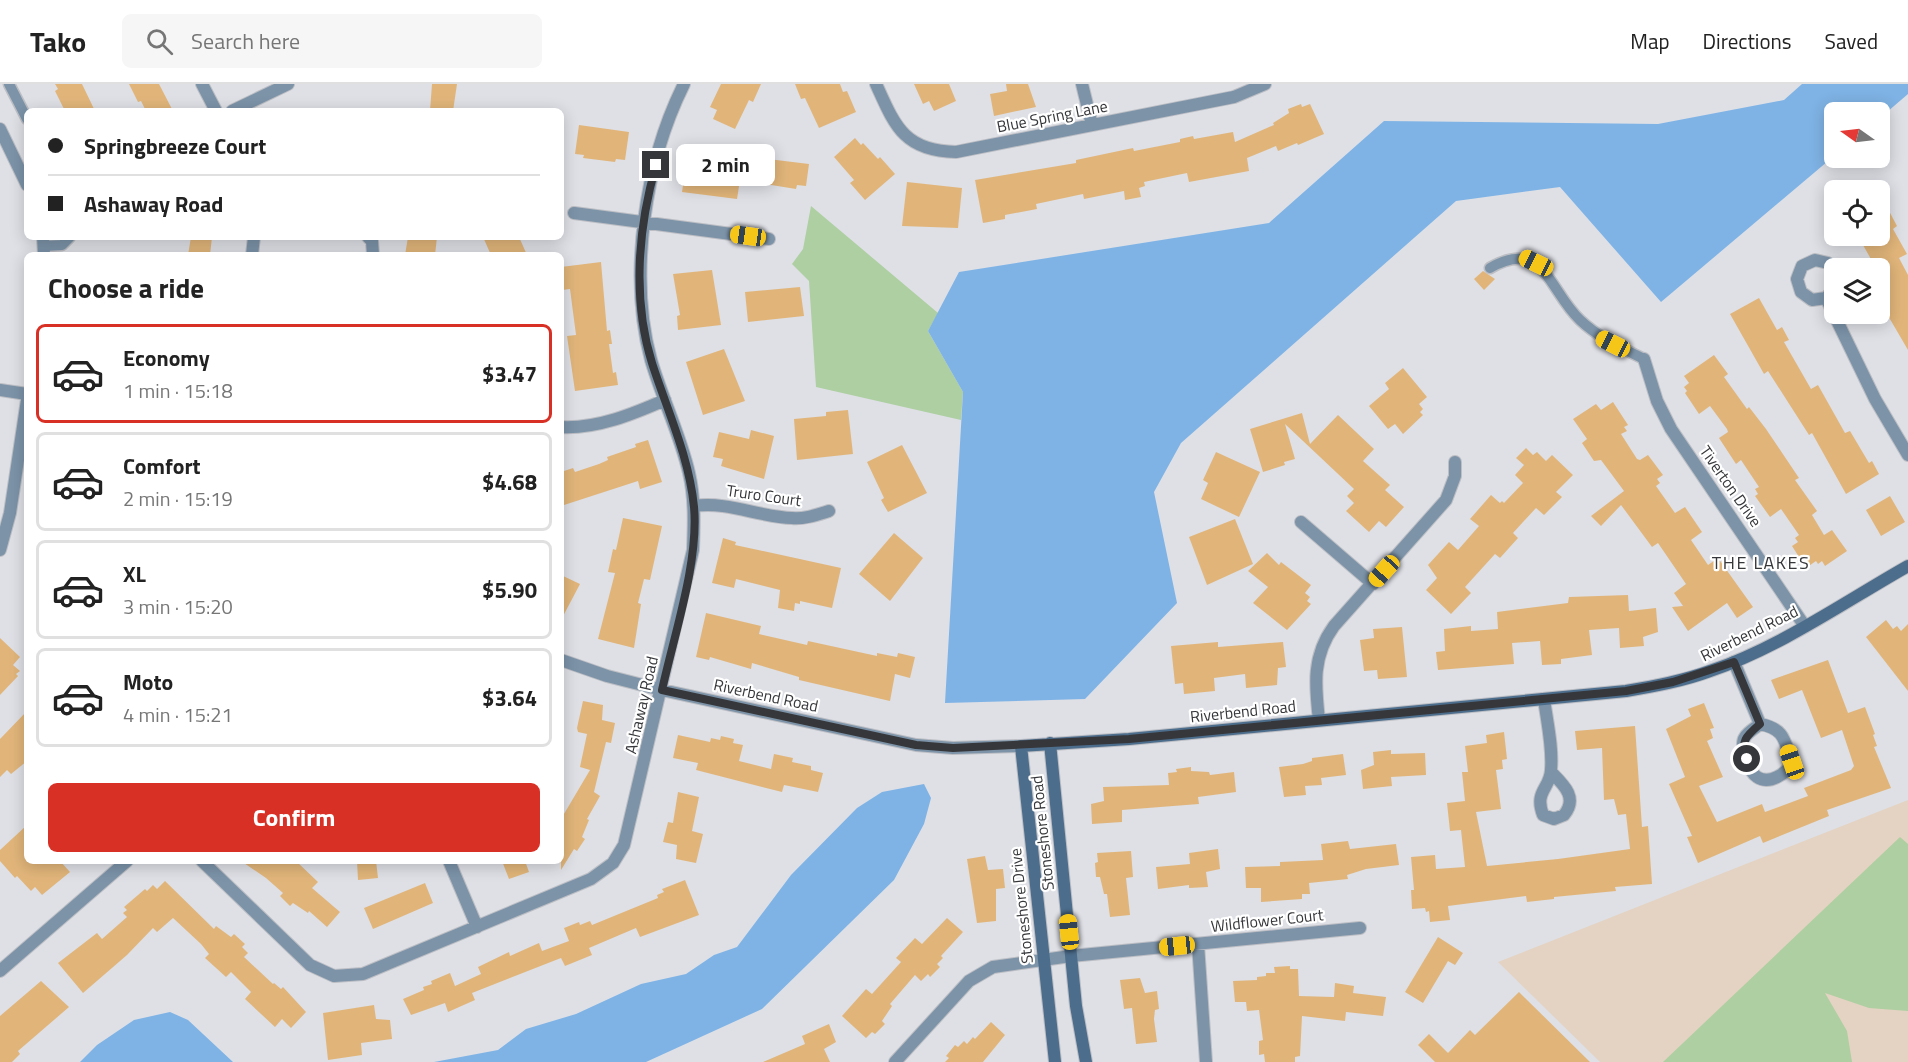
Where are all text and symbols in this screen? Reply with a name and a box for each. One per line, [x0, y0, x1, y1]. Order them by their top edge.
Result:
search box [122, 14, 542, 68]
text: Tako [30, 20, 86, 63]
text: Search here [191, 24, 300, 58]
icon: search [143, 25, 176, 58]
text: Map [1630, 25, 1670, 57]
text: Directions [1703, 25, 1792, 57]
text: Saved [1825, 25, 1878, 57]
street label: Blue Spring Lane [995, 93, 1109, 139]
north arrow [1824, 102, 1890, 168]
map controls [1824, 102, 1890, 324]
text: Springbreeze Court [84, 129, 266, 163]
callout: 2 min [677, 144, 776, 186]
text: 2 min [701, 149, 750, 180]
route end [642, 151, 669, 178]
button: locate [1824, 180, 1890, 246]
text: Ashaway Road [84, 187, 223, 221]
car [729, 225, 767, 247]
car [1516, 247, 1556, 279]
button: layers [1824, 258, 1890, 324]
text: Choose a ride [48, 267, 204, 308]
car [1593, 328, 1633, 360]
text: Economy [123, 341, 210, 375]
icon: car [51, 347, 105, 401]
text: $3.47 [482, 357, 537, 391]
text: 1 min · 15:18 [123, 375, 233, 406]
street label: Tiverton Drive [1694, 441, 1768, 531]
text: Comfort [123, 449, 201, 483]
icon: car [51, 455, 105, 509]
text: $4.68 [482, 465, 537, 499]
street label: Truro Court [725, 478, 803, 512]
text: 2 min · 15:19 [123, 483, 233, 514]
district label: THE LAKES [1712, 549, 1810, 576]
car [1365, 552, 1403, 590]
text: XL [123, 557, 146, 591]
icon: car [51, 563, 105, 617]
text: $5.90 [482, 573, 537, 607]
text: 3 min · 15:20 [123, 591, 233, 622]
street label: Riverbend Road [1696, 599, 1802, 667]
street label: Ashaway Road [618, 654, 664, 756]
text: Moto [123, 665, 173, 699]
icon: car [51, 671, 105, 725]
street label: Riverbend Road [712, 672, 820, 718]
text: $3.64 [482, 681, 537, 715]
street label: Riverbend Road [1189, 694, 1297, 728]
text: 4 min · 15:21 [123, 699, 233, 730]
car [1778, 742, 1806, 782]
route start [1733, 745, 1760, 772]
street label: Stoneshore Road [1024, 774, 1060, 892]
button: Confirm [48, 783, 540, 852]
street label: Stoneshore Drive [1003, 847, 1039, 965]
street label: Wildflower Court [1210, 902, 1325, 938]
car [1058, 913, 1080, 951]
car [1158, 935, 1196, 957]

